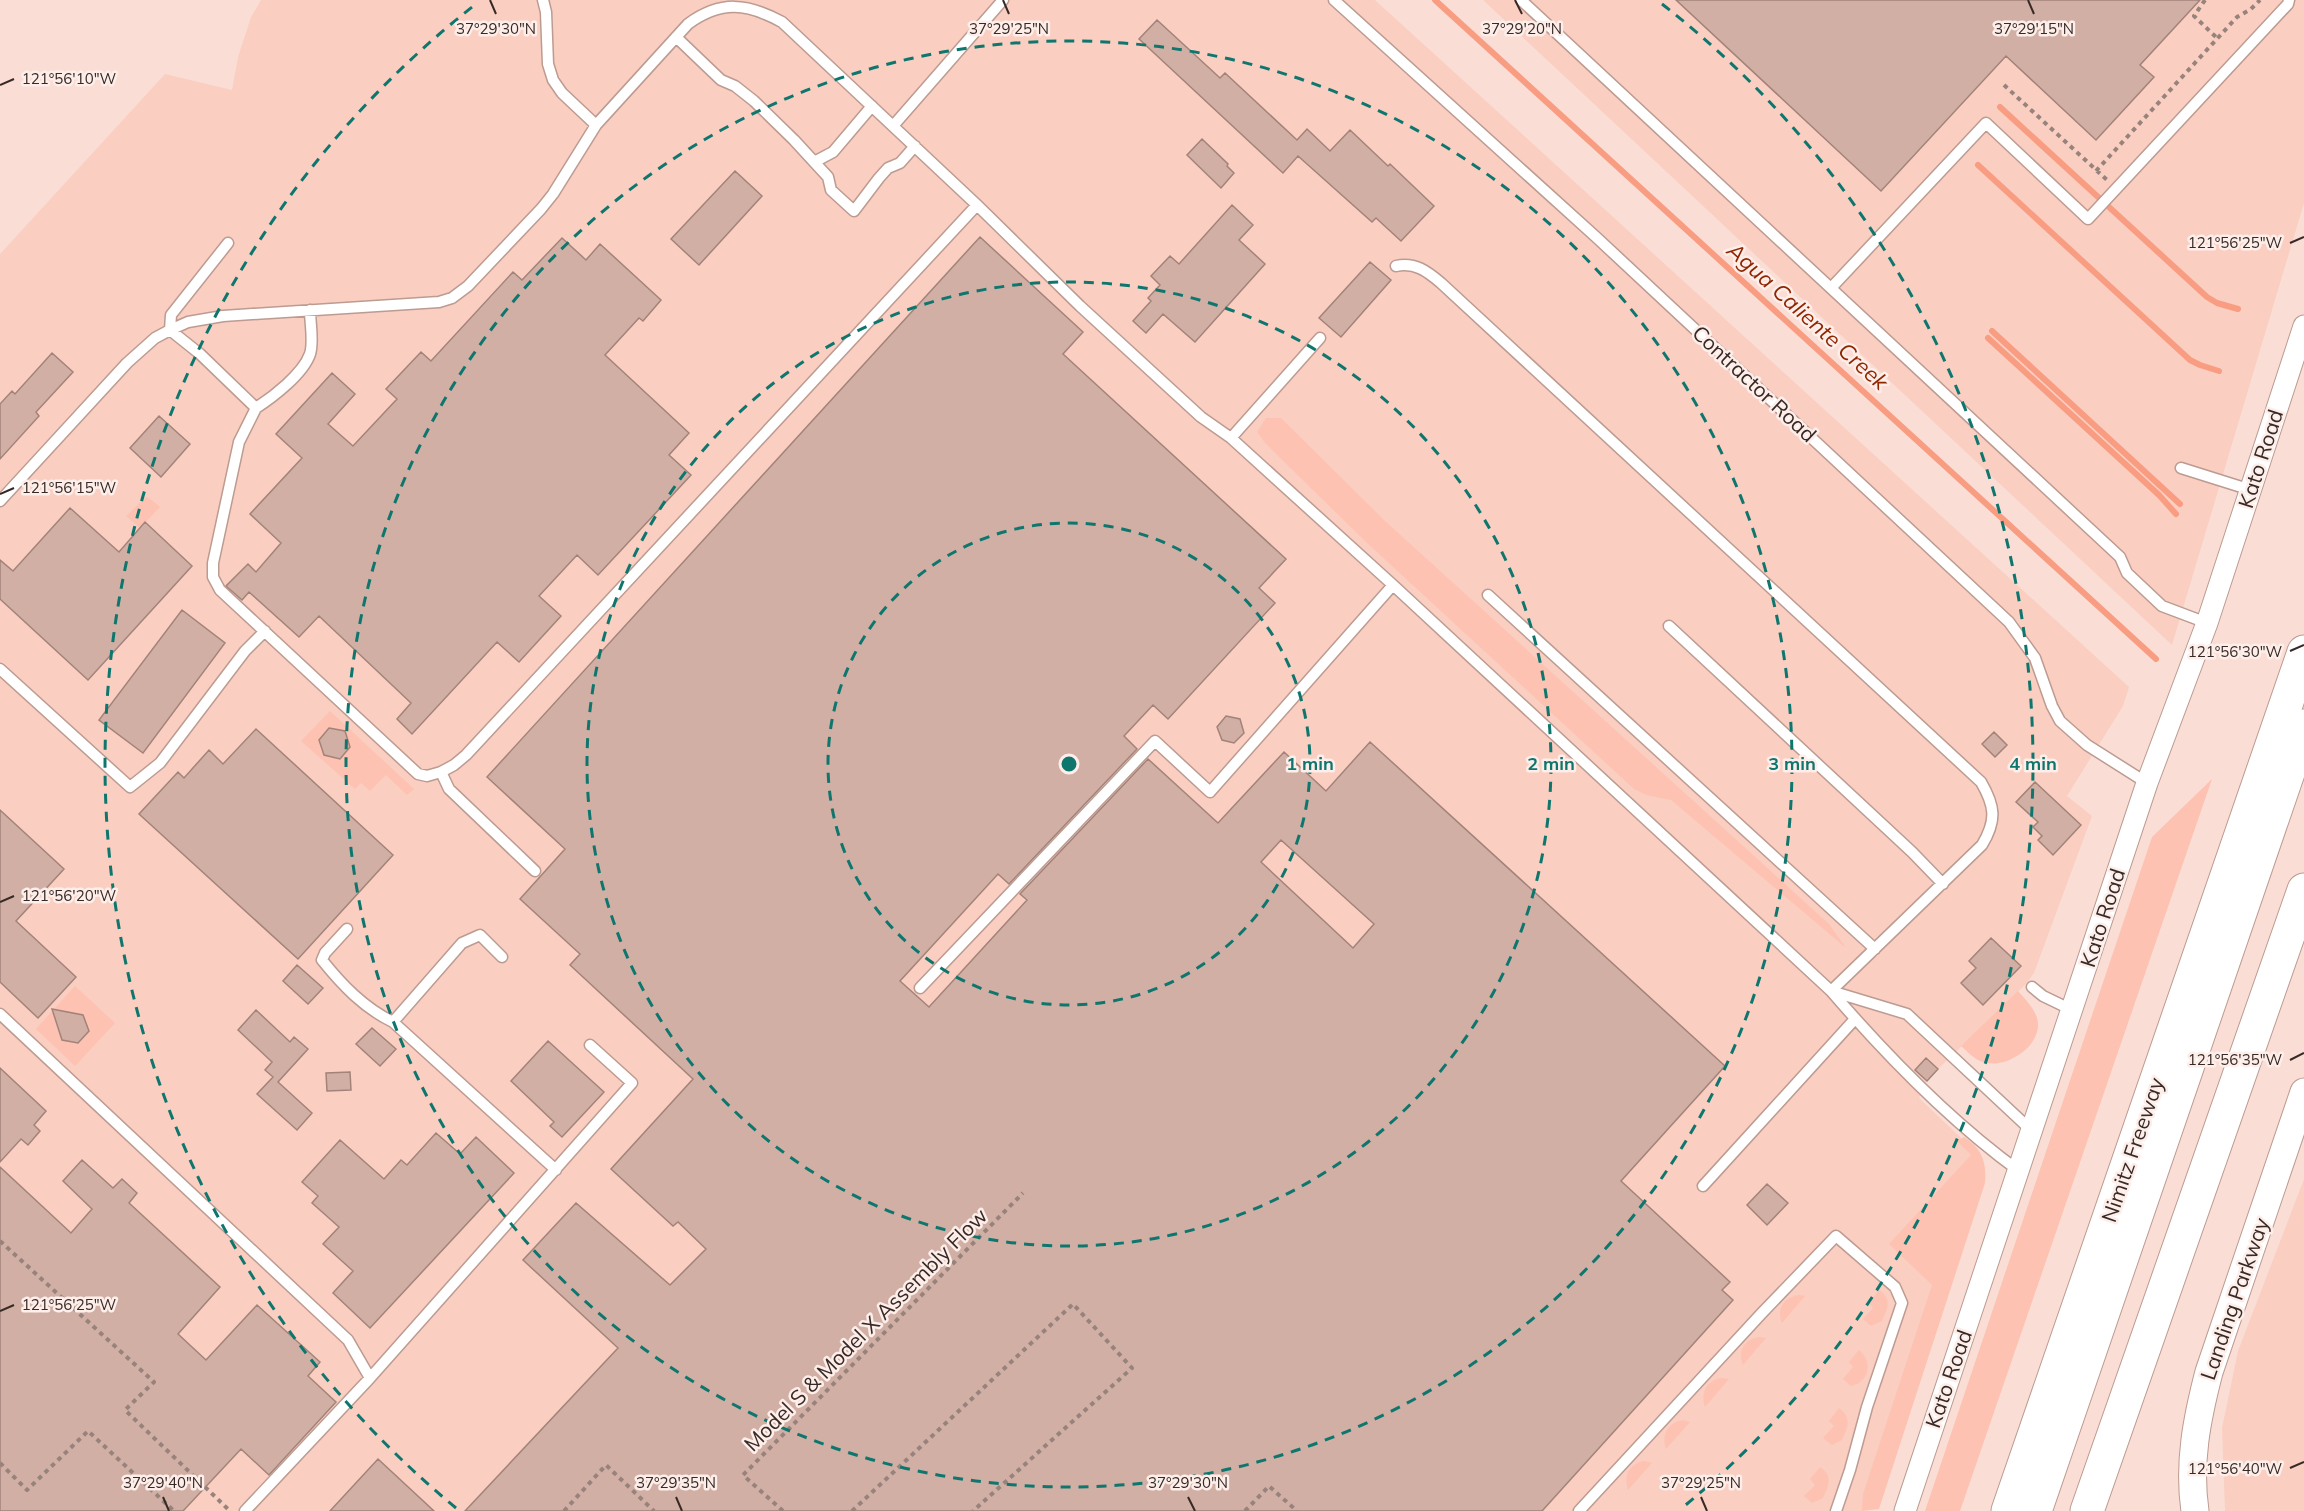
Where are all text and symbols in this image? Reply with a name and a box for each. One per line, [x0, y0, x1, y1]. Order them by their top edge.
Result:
text: 37°29'30"N [456, 19, 536, 38]
text: 37°29'25"N [969, 19, 1049, 38]
text: 37°29'20"N [1482, 19, 1562, 38]
text: 37°29'15"N [1994, 19, 2074, 38]
text: 121°56'10"W [22, 69, 117, 88]
text: 121°56'25"W [2188, 233, 2283, 252]
water label: Agua Caliente Creek [1721, 235, 1895, 396]
street label: Contractor Road [1687, 319, 1822, 447]
street label: Kato Road [2232, 406, 2288, 511]
text: 121°56'15"W [22, 478, 117, 497]
text: 121°56'30"W [2188, 642, 2283, 661]
text: 1 min [1286, 752, 1334, 775]
text: 2 min [1527, 752, 1575, 775]
text: 3 min [1768, 752, 1816, 775]
text: 4 min [2009, 752, 2057, 775]
centre of rings [1059, 754, 1079, 774]
street label: Kato Road [2074, 865, 2130, 970]
text: 121°56'20"W [22, 886, 117, 905]
text: 121°56'35"W [2188, 1050, 2283, 1069]
street label: Nimitz Freeway [2095, 1074, 2169, 1225]
street label: Model S & Model X Assembly Flow [738, 1202, 992, 1456]
street label: Landing Parkway [2194, 1214, 2274, 1383]
text: 121°56'25"W [22, 1295, 117, 1314]
street label: Kato Road [1919, 1326, 1977, 1431]
text: 121°56'40"W [2188, 1459, 2283, 1478]
text: 37°29'40"N [123, 1473, 203, 1492]
text: 37°29'35"N [636, 1473, 716, 1492]
text: 37°29'30"N [1148, 1473, 1228, 1492]
text: 37°29'25"N [1661, 1473, 1741, 1492]

